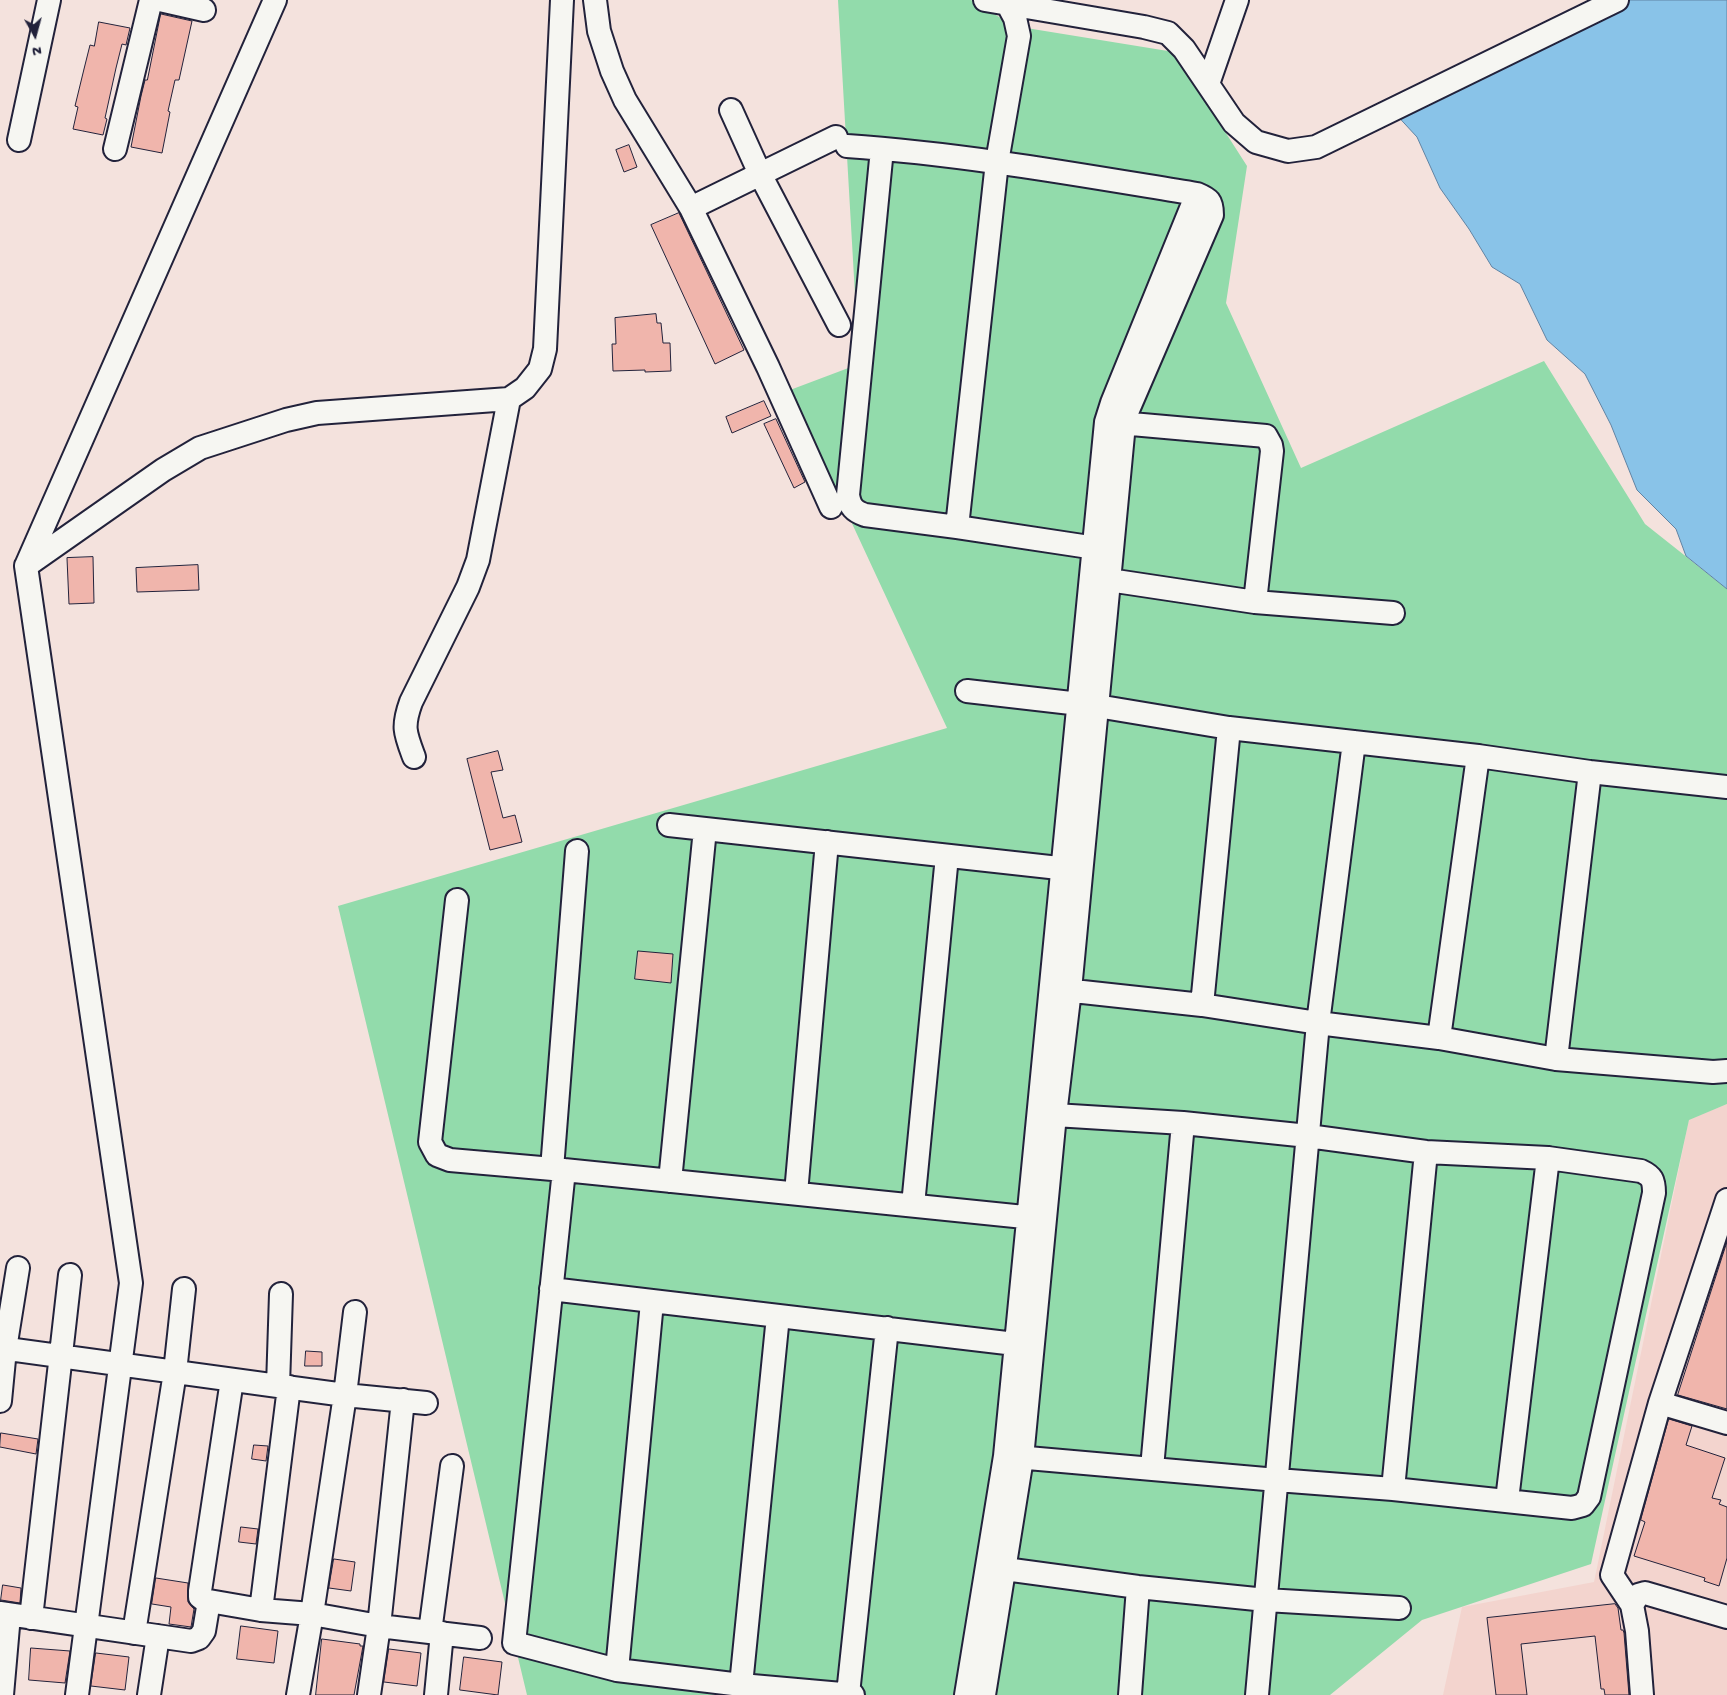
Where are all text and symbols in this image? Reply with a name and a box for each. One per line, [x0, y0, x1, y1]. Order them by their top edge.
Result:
north arrow [10, 10, 60, 60]
text: N [31, 41, 42, 59]

